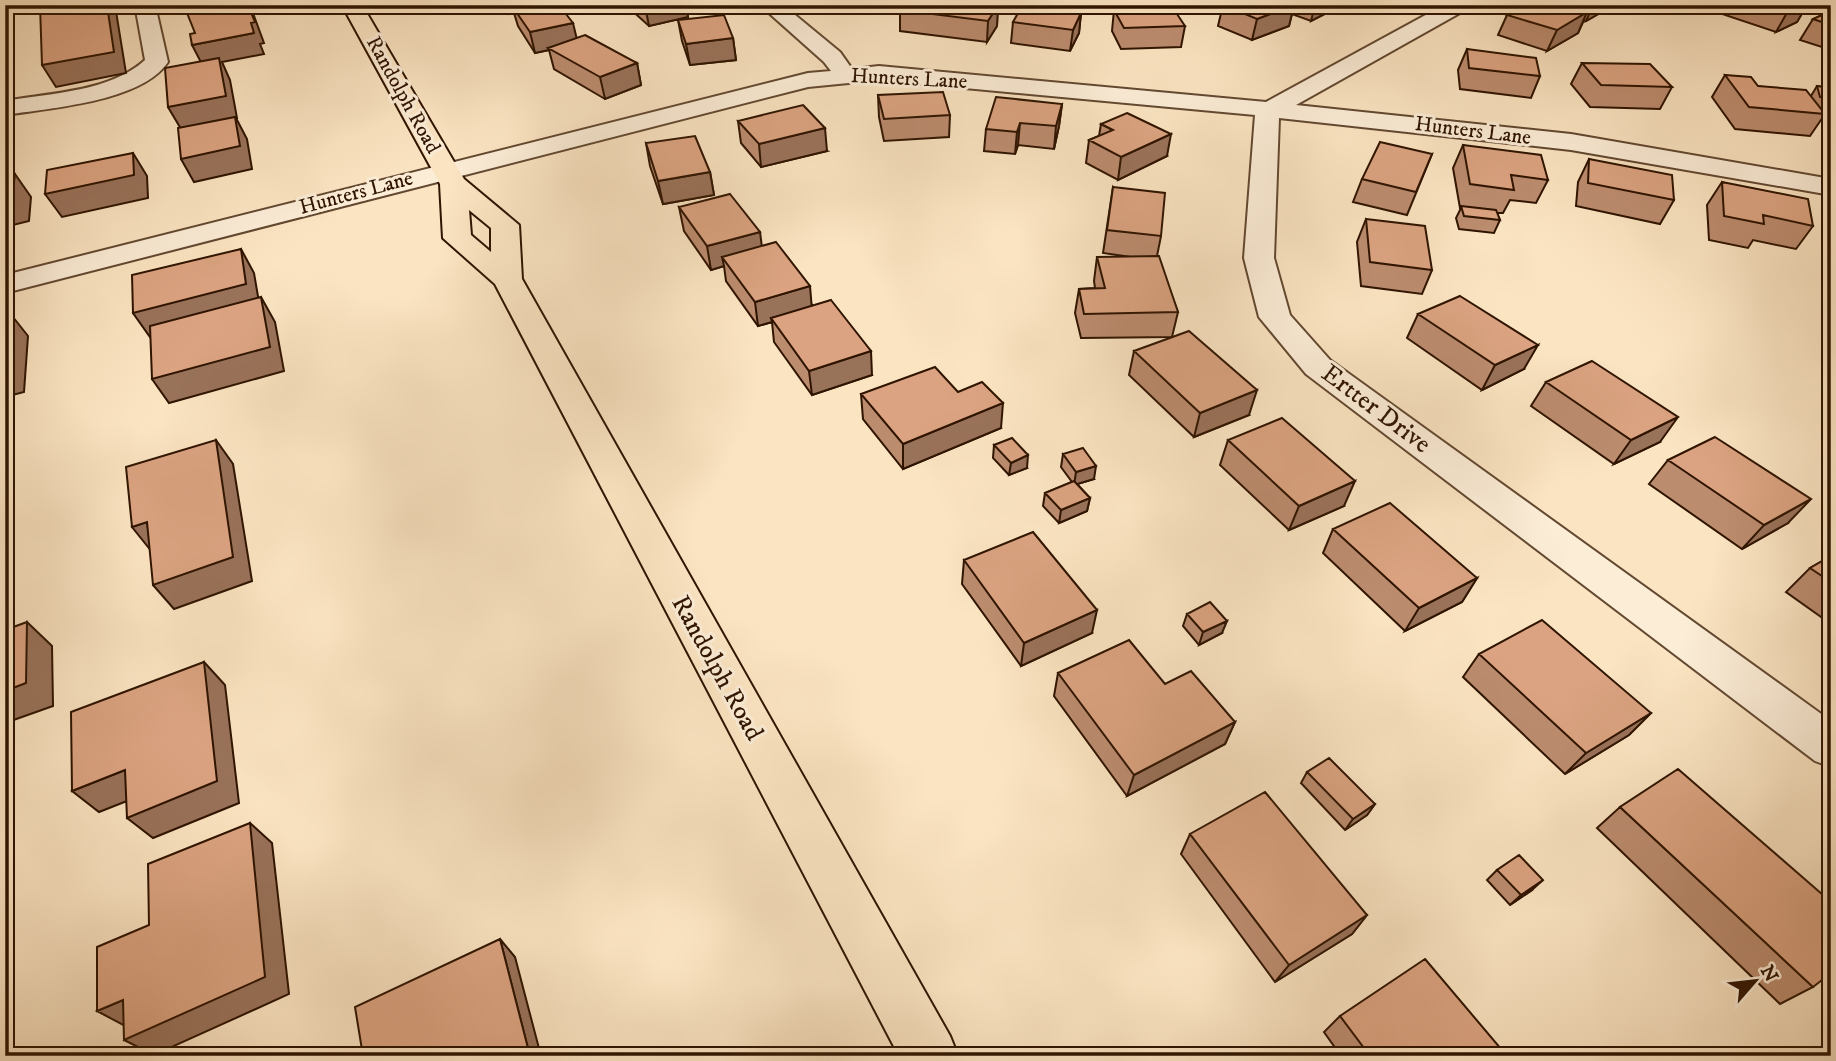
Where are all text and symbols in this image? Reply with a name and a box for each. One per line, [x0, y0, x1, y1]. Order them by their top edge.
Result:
street label: Randolph Road [360, 32, 446, 159]
street label: Hunters Lane [850, 63, 968, 95]
street label: Hunters Lane [1413, 111, 1533, 151]
street label: Hunters Lane [296, 165, 416, 221]
street label: Ertter Drive [1315, 357, 1437, 461]
street label: Randolph Road [664, 590, 771, 746]
north arrow [1720, 946, 1790, 1016]
text: N [1755, 961, 1783, 986]

